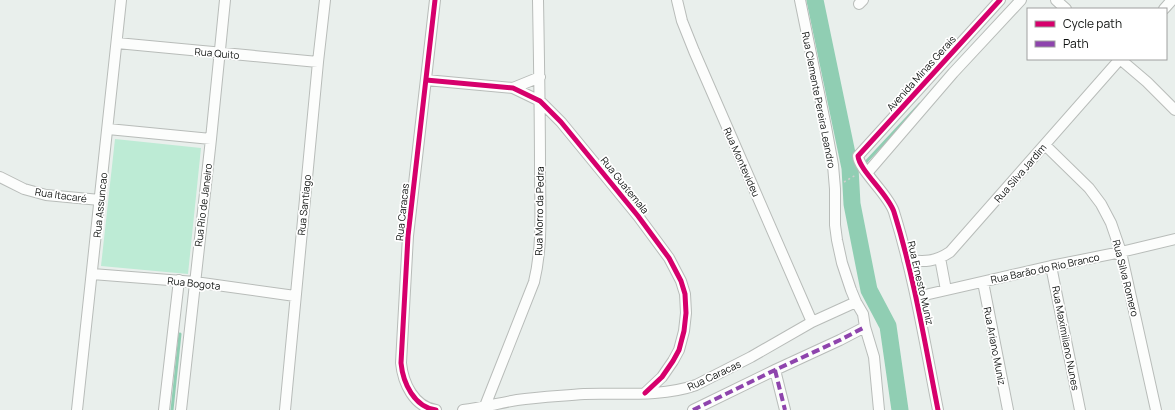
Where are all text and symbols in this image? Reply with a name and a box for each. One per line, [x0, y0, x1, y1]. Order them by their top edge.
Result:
legend [1027, 8, 1167, 60]
text: Cycle path [1063, 15, 1122, 32]
street label: Rua Clemente Pereira Leandro [799, 31, 839, 170]
street label: Avenida Minas Gerais [883, 32, 959, 114]
text: Path [1063, 35, 1089, 52]
street label: Rua Quito [194, 44, 240, 62]
street label: Rua Montevideu [720, 125, 764, 199]
street label: Rua Silva Jardim [991, 141, 1049, 205]
street label: Rua Guatemala [598, 153, 652, 217]
street label: Rua Rio de Janeiro [191, 162, 215, 247]
street label: Rua Morro da Pedra [531, 166, 547, 256]
street label: Rua Assuncao [90, 172, 110, 238]
street label: Rua Santiago [294, 174, 314, 236]
street label: Rua Caracas [392, 183, 412, 241]
street label: Rua Itacaré [34, 184, 88, 206]
street label: Rua Silva Romero [1110, 238, 1142, 318]
street label: Rua Ernesto Muniz [905, 240, 937, 326]
street label: Rua Barão do Rio Branco [989, 250, 1101, 286]
street label: Rua Bogota [167, 273, 221, 293]
street label: Rua Maximiliano Nunes [1049, 285, 1083, 391]
street label: Rua Ariano Muniz [981, 306, 1009, 386]
street label: Rua Caracas [685, 356, 743, 394]

